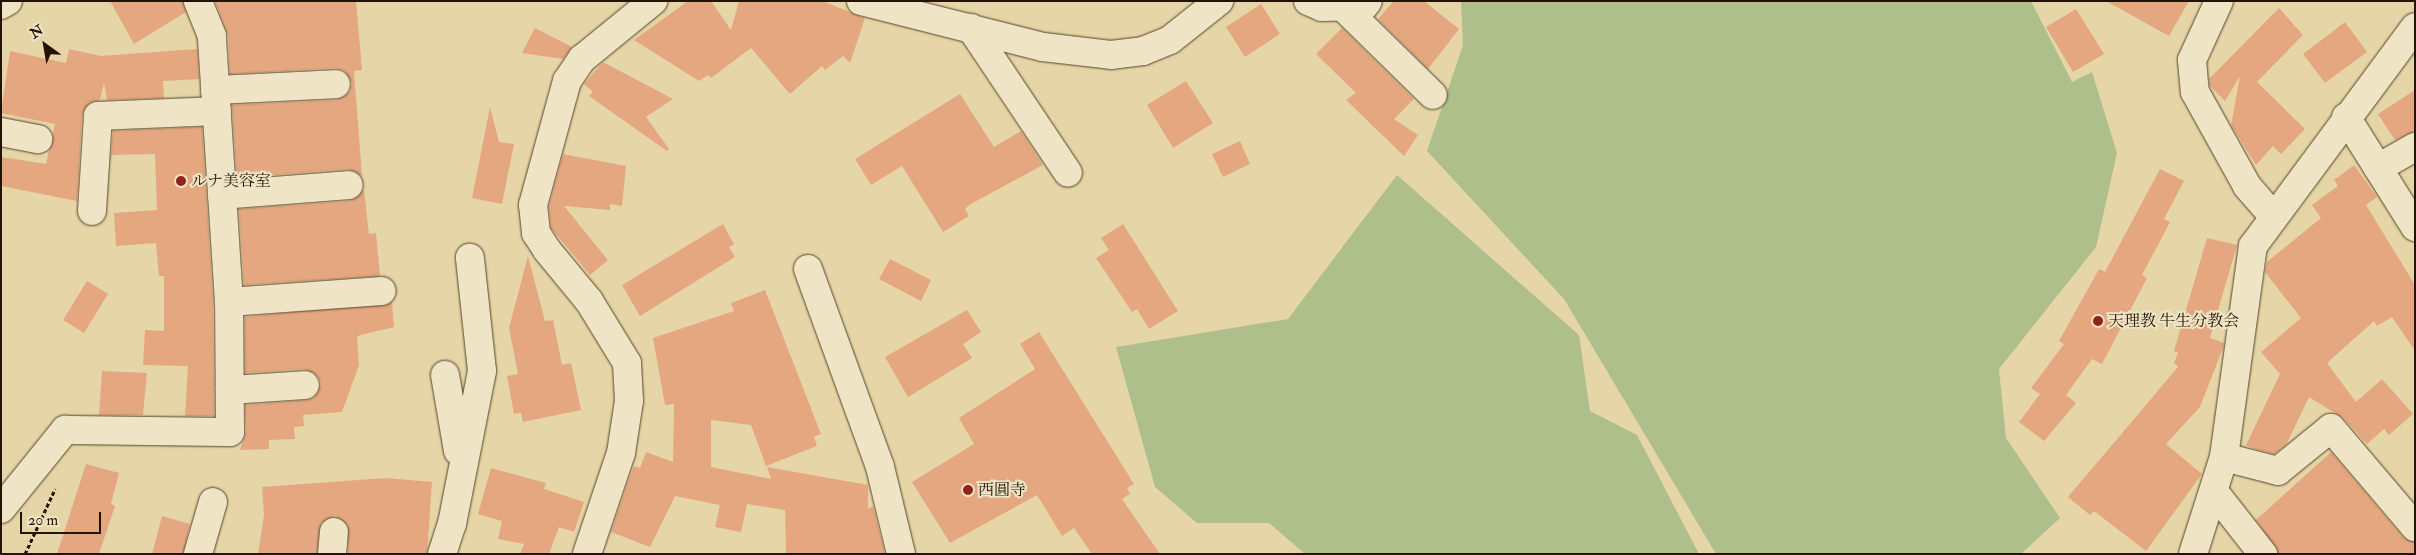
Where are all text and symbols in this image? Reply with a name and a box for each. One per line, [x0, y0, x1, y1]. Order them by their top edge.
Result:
north arrow [20, 20, 70, 70]
text: N [27, 21, 47, 42]
place label: ルナ美容室 [191, 171, 271, 191]
marker: ルナ美容室 [175, 175, 187, 187]
place label: 天理教 牛生分教会 [2108, 311, 2239, 331]
marker: 天理教 牛生分教会 [2092, 315, 2104, 327]
place label: 西圓寺 [978, 480, 1026, 500]
marker: 西圓寺 [962, 484, 974, 496]
scale bar [22, 502, 104, 534]
text: 20 m [28, 511, 58, 530]

